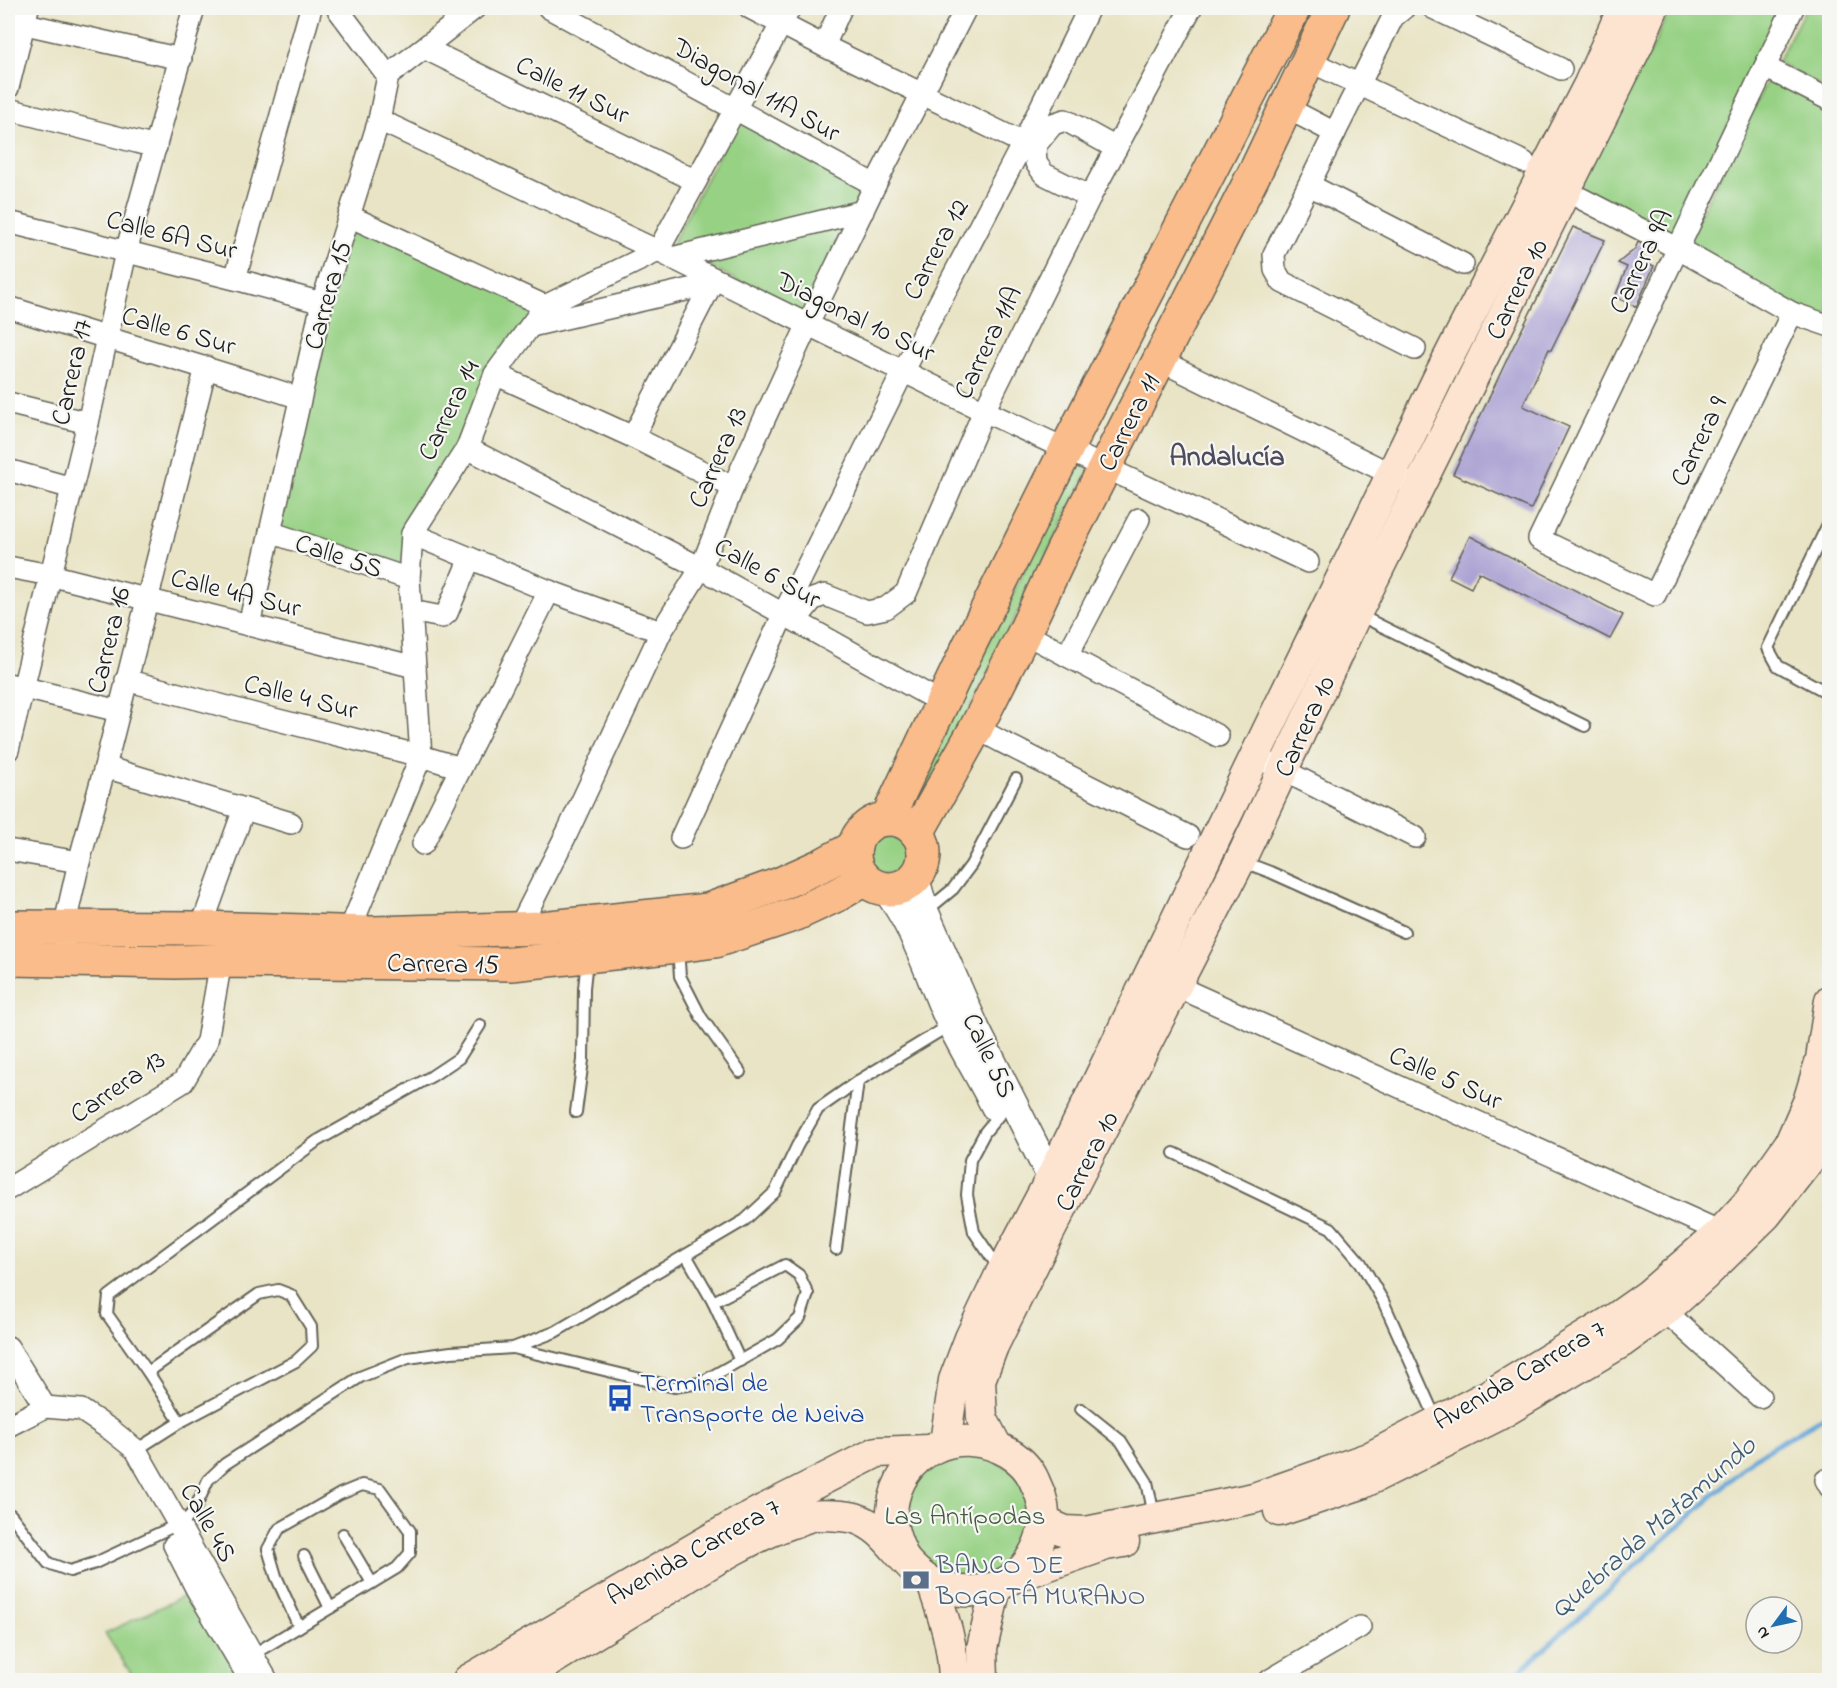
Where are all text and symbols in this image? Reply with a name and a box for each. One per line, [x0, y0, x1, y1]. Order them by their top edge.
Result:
street label: Diagonal 11A Sur [664, 28, 847, 154]
street label: Calle 11 Sur [508, 47, 636, 136]
street label: Carrera 12 [894, 192, 980, 308]
street label: Calle 6A Sur [102, 201, 242, 272]
street label: Carrera 9A [1600, 203, 1684, 321]
street label: Carrera 10 [1477, 233, 1559, 347]
street label: Carrera 15 [295, 236, 364, 355]
street label: Diagonal 10 Sur [768, 262, 942, 374]
street label: Carrera 11A [945, 280, 1033, 406]
street label: Calle 6 Sur [117, 298, 241, 367]
street label: Carrera 17 [42, 316, 105, 429]
street label: Carrera 14 [409, 354, 491, 468]
street label: Carrera 11 [1089, 367, 1171, 479]
street label: Carrera 9 [1662, 390, 1739, 494]
street label: Carrera 13 [680, 401, 759, 515]
district label: Andalucía [1169, 438, 1285, 479]
street label: Calle 5S [289, 525, 387, 590]
street label: Calle 6 Sur [706, 529, 828, 620]
street label: Calle 4A Sur [166, 559, 305, 630]
street label: Carrera 16 [78, 583, 142, 698]
street label: Calle 4 Sur [239, 665, 362, 732]
street label: Carrera 10 [1266, 670, 1347, 784]
street label: Carrera 15 [387, 945, 499, 986]
street label: Calle 5S [950, 1007, 1025, 1105]
street label: Calle 5 Sur [1382, 1037, 1509, 1122]
street label: Carrera 13 [63, 1042, 174, 1134]
street label: Carrera 10 [1046, 1105, 1130, 1219]
street label: Avenida Carrera 7 [1427, 1311, 1614, 1441]
place label: Terminal de Transporte de Neiva [640, 1365, 865, 1435]
bus stop icon: Terminal de Transporte de Neiva [605, 1383, 635, 1413]
water label: Quebrada Matamundo [1542, 1427, 1767, 1630]
street label: Calle 4S [169, 1476, 245, 1570]
street label: Avenida Carrera 7 [600, 1489, 788, 1617]
park label: Las Antípodas [884, 1498, 1046, 1537]
place label: BANCO DE BOGOTÁ MURANO [935, 1547, 1146, 1617]
bank icon: BANCO DE BOGOTÁ MURANO [901, 1565, 931, 1595]
north arrow [1744, 1595, 1804, 1655]
text: N [1750, 1621, 1776, 1643]

